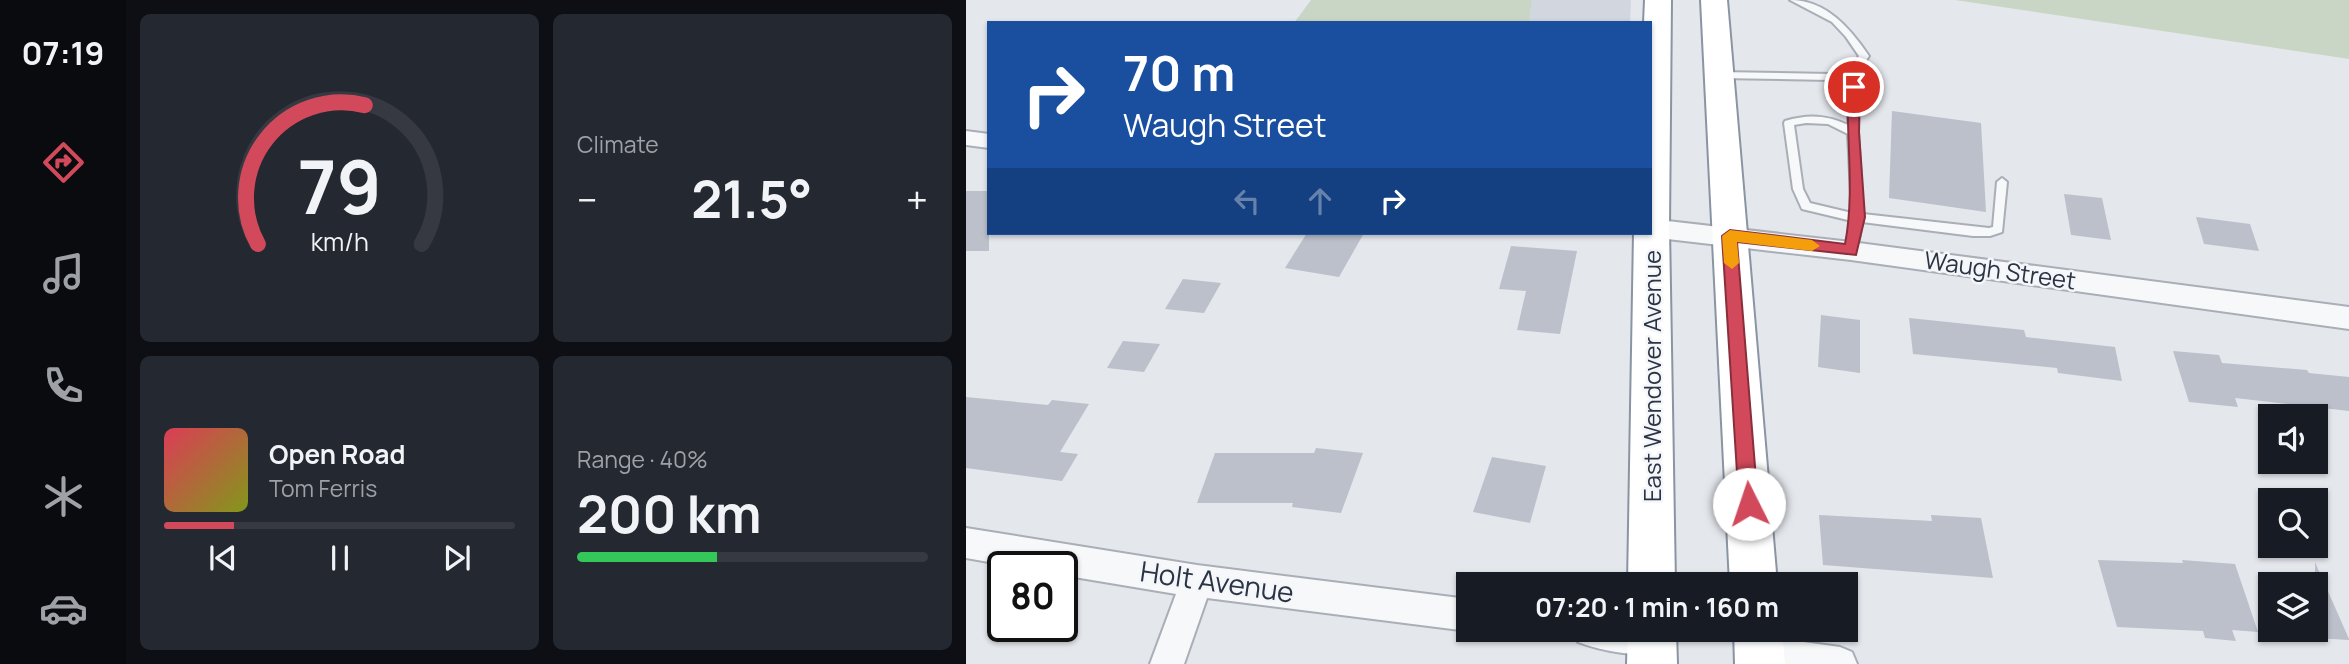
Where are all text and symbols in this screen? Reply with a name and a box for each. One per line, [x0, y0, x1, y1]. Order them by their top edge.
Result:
text: 07:19 [22, 31, 105, 75]
text: 70 m [1123, 39, 1235, 106]
icon: right [1008, 49, 1099, 140]
pin [1824, 57, 1884, 117]
icon: arrive [1835, 68, 1873, 106]
text: Waugh Street [1123, 103, 1327, 147]
text: Climate [577, 128, 659, 160]
text: 79 [297, 136, 382, 236]
icon: directions [39, 138, 88, 187]
text: 21.5° [691, 163, 812, 234]
text: − [577, 173, 598, 225]
text: + [906, 173, 928, 225]
icon: left [1228, 182, 1266, 220]
icon: ahead [1301, 182, 1339, 220]
icon: right [1374, 182, 1412, 220]
text: km/h [310, 224, 369, 259]
street label: Waugh Street [1922, 243, 2078, 296]
icon: music [39, 249, 88, 298]
street label: East Wendover Avenue [1635, 250, 1668, 502]
icon: phone [39, 361, 88, 410]
map controls [2258, 404, 2328, 642]
button: sound [2258, 404, 2328, 474]
text: Open Road [269, 436, 405, 472]
text: Range · 40% [577, 443, 708, 475]
position arrow [1712, 467, 1786, 541]
icon: climate [39, 472, 88, 521]
text: Tom Ferris [269, 472, 377, 504]
text: 200 km [577, 478, 762, 549]
button: search [2258, 488, 2328, 558]
icon: previous [204, 539, 242, 577]
icon: pause [321, 539, 359, 577]
icon: next [438, 539, 476, 577]
speed limit sign: 80 [987, 551, 1078, 642]
street label: Holt Avenue [1138, 551, 1296, 611]
button: layers [2258, 572, 2328, 642]
icon: car [39, 584, 88, 633]
text: 07:20 · 1 min · 160 m [1535, 589, 1779, 625]

